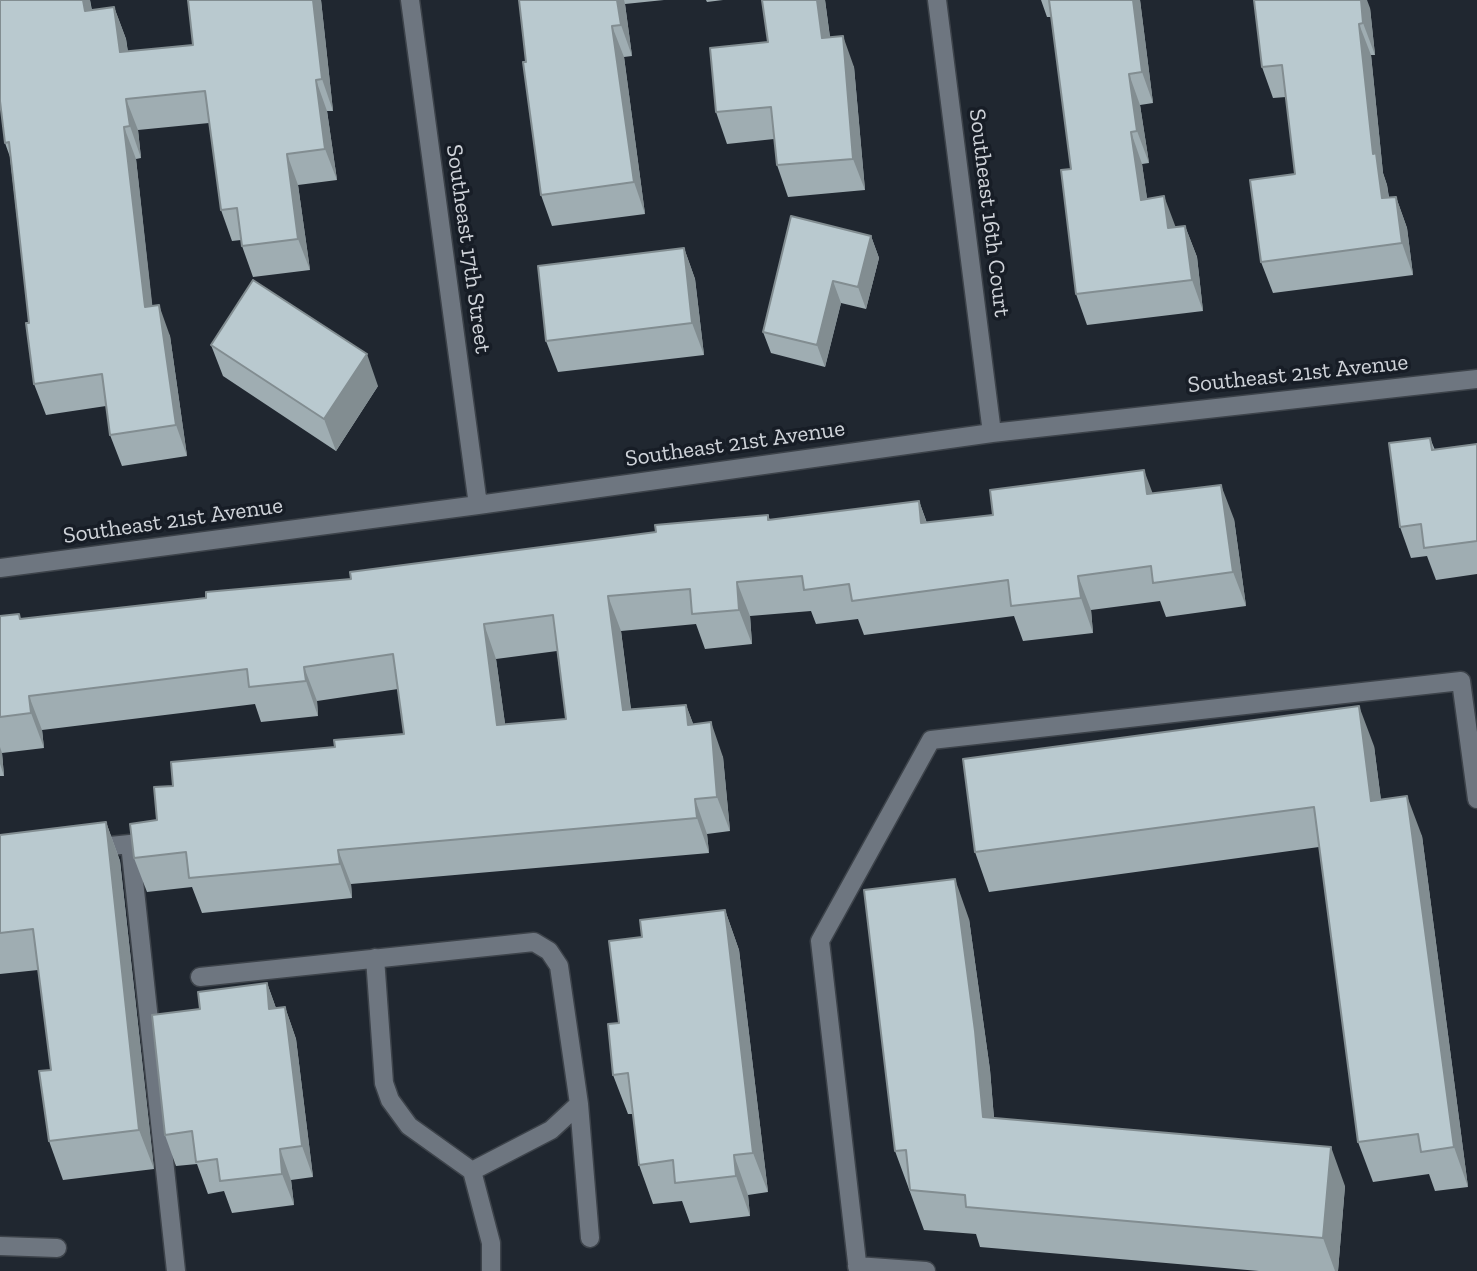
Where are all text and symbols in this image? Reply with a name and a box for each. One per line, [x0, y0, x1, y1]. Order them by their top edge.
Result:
street label: Southeast 16th Court [963, 107, 1015, 319]
street label: Southeast 17th Street [440, 143, 496, 355]
street label: Southeast 21st Avenue [1186, 349, 1410, 399]
street label: Southeast 21st Avenue [623, 415, 847, 473]
street label: Southeast 21st Avenue [61, 492, 285, 550]

